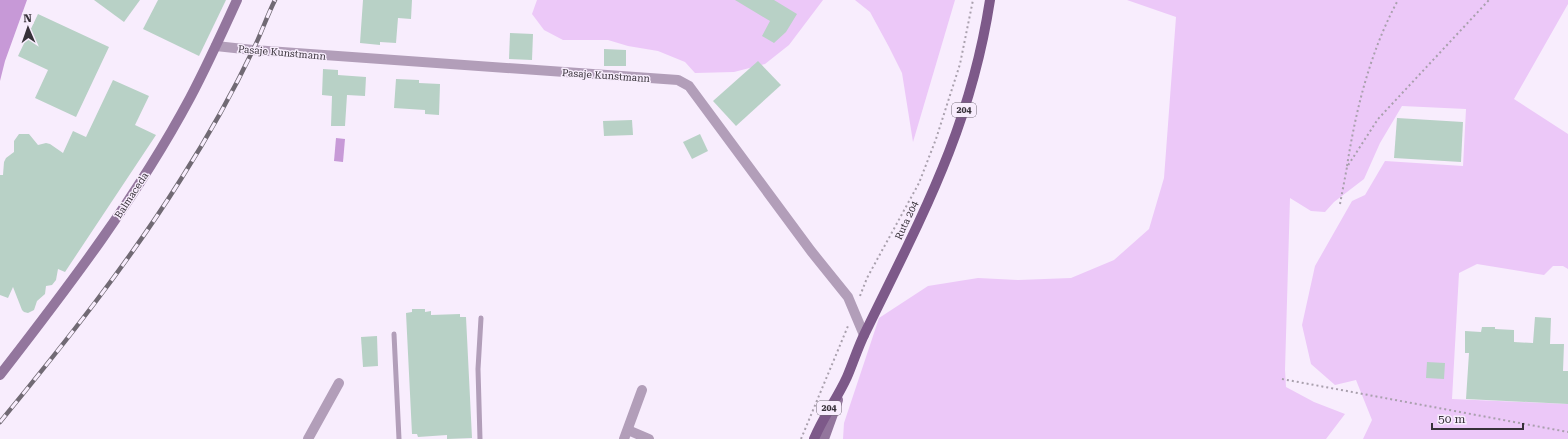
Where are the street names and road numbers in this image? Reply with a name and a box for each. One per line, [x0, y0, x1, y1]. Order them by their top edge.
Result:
street label: Pasaje Kunstmann [237, 43, 327, 62]
street label: Pasaje Kunstmann [562, 67, 651, 84]
road number: 204 [952, 103, 976, 117]
street label: Balmaceda [112, 170, 151, 220]
street label: Ruta 204 [893, 199, 920, 241]
road number: 204 [817, 401, 841, 415]

